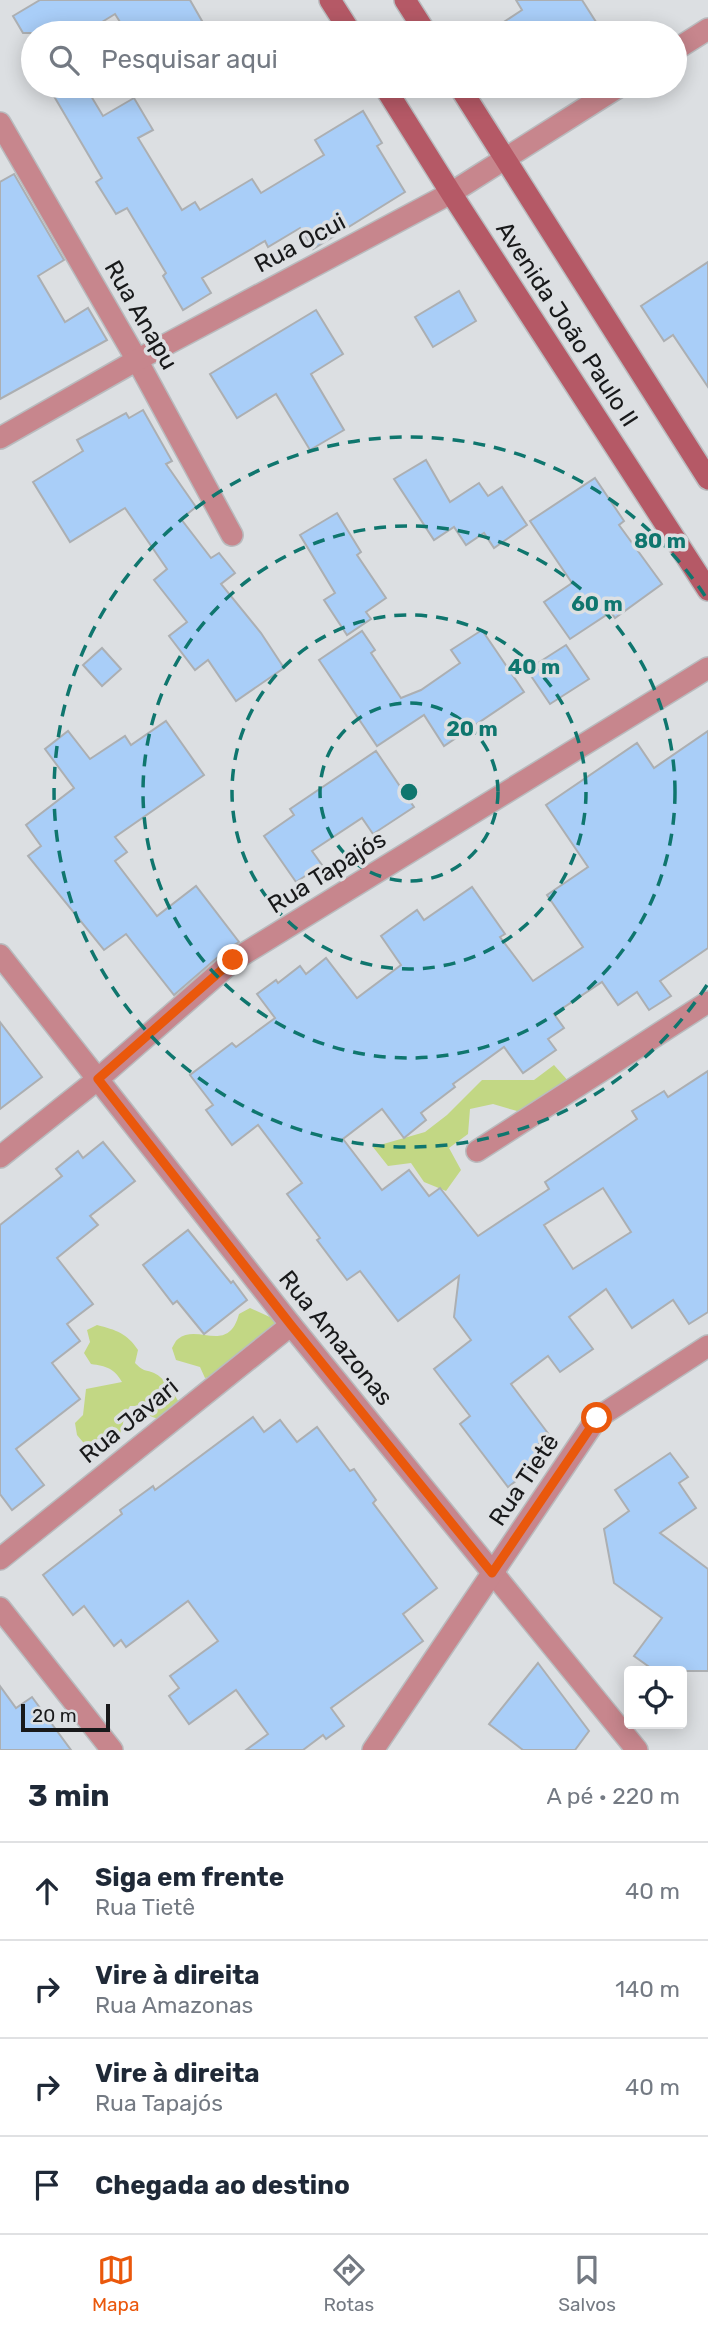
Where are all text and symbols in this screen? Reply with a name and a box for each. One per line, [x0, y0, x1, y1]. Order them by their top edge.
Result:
search box [21, 21, 687, 98]
icon: search [45, 41, 83, 79]
text: Pesquisar aqui [101, 44, 278, 75]
street label: Rua Ocui [250, 207, 350, 279]
street label: Avenida João Paulo II [490, 216, 644, 432]
street label: Rua Anapu [99, 255, 183, 375]
text: 80 m [634, 528, 686, 553]
text: 60 m [571, 591, 623, 616]
text: 40 m [508, 654, 560, 679]
text: 20 m [446, 716, 498, 741]
centre of rings [397, 780, 421, 804]
street label: Rua Tapajós [263, 825, 391, 919]
route end [217, 944, 248, 975]
street label: Rua Amazonas [273, 1265, 399, 1411]
street label: Rua Javari [74, 1373, 184, 1469]
route start [581, 1402, 612, 1433]
street label: Rua Tietê [483, 1429, 565, 1531]
map controls [624, 1666, 687, 1729]
button: locate [624, 1666, 687, 1729]
scale bar [21, 1701, 110, 1733]
text: 20 m [32, 1704, 77, 1727]
text: 3 min [28, 1778, 110, 1814]
text: A pé · 220 m [546, 1782, 680, 1810]
text: Siga em frente [95, 1862, 284, 1893]
icon: ahead [28, 1872, 66, 1910]
text: 40 m [625, 1877, 680, 1905]
text: Rua Tietê [95, 1893, 195, 1921]
text: Vire à direita [95, 1960, 260, 1991]
icon: right [28, 1970, 66, 2008]
text: 140 m [615, 1975, 680, 2003]
text: Rua Amazonas [95, 1991, 253, 2019]
text: Vire à direita [95, 2058, 260, 2089]
icon: right [28, 2068, 66, 2106]
text: 40 m [625, 2073, 680, 2101]
text: Rua Tapajós [95, 2089, 223, 2117]
icon: arrive [28, 2166, 66, 2204]
text: Chegada ao destino [95, 2170, 350, 2201]
tab: Mapa [92, 2251, 139, 2316]
tab: Rotas [323, 2251, 374, 2316]
tab: Salvos [558, 2251, 616, 2316]

